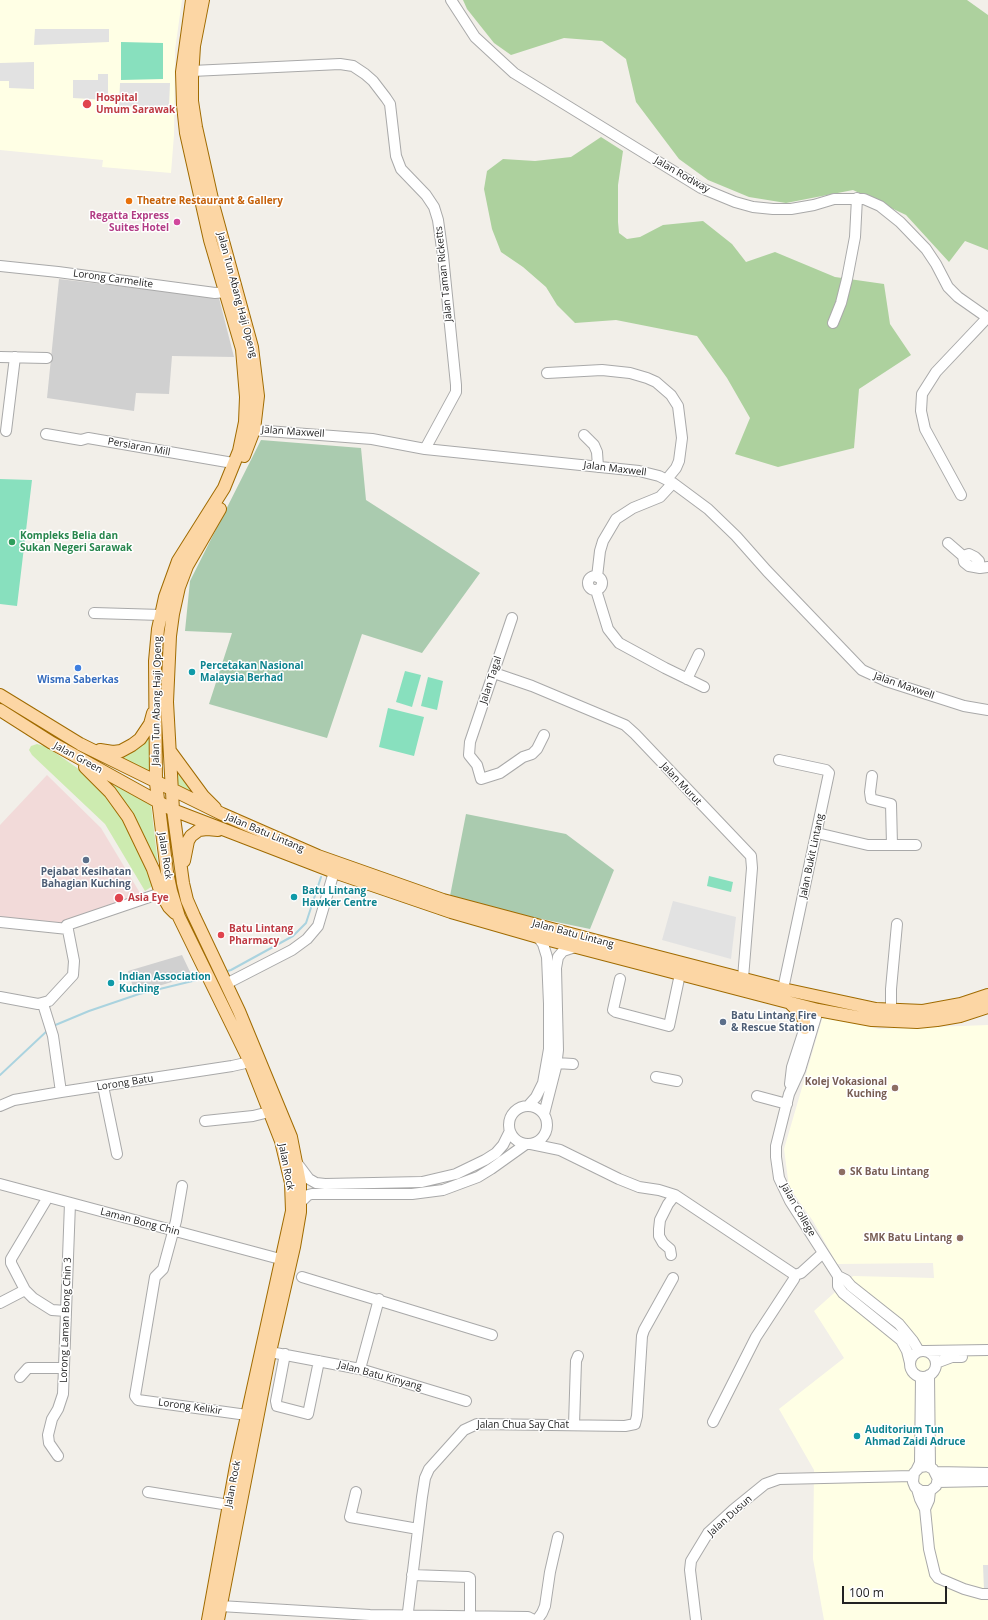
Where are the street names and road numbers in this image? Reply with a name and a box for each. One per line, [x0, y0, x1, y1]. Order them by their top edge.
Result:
street label: Jalan Rodway [652, 154, 712, 196]
street label: Jalan Taman Ricketts [433, 226, 455, 322]
street label: Jalan Tun Abang Haji Openg [214, 231, 260, 359]
street label: Lorong Carmelite [72, 267, 154, 291]
street label: Jalan Maxwell [261, 424, 325, 440]
street label: Persiaran Mill [107, 436, 171, 458]
street label: Jalan Maxwell [583, 459, 647, 479]
street label: Jalan Tun Abang Haji Openg [150, 636, 164, 766]
street label: Jalan Tagal [478, 655, 504, 705]
street label: Jalan Maxwell [872, 670, 936, 702]
street label: Jalan Green [52, 740, 104, 776]
street label: Jalan Murut [658, 760, 704, 808]
street label: Jalan Batu Lintang [224, 811, 306, 855]
street label: Jalan Bukit Lintang [797, 813, 827, 899]
street label: Jalan Rock [155, 832, 175, 880]
street label: Jalan Batu Lintang [531, 917, 615, 951]
street label: Lorong Batu [96, 1073, 154, 1093]
street label: Jalan Rock [276, 1143, 296, 1191]
street label: Jalan College [778, 1181, 818, 1239]
street label: Laman Bong Chin [99, 1206, 181, 1238]
street label: Lorong Laman Bong Chin 3 [58, 1257, 74, 1383]
street label: Jalan Batu Kinyang [337, 1359, 423, 1393]
street label: Lorong Kelikir [157, 1397, 223, 1417]
street label: Jalan Chua Say Chat [477, 1419, 569, 1431]
street label: Jalan Rock [223, 1460, 243, 1508]
street label: Jalan Dusun [705, 1493, 755, 1539]

